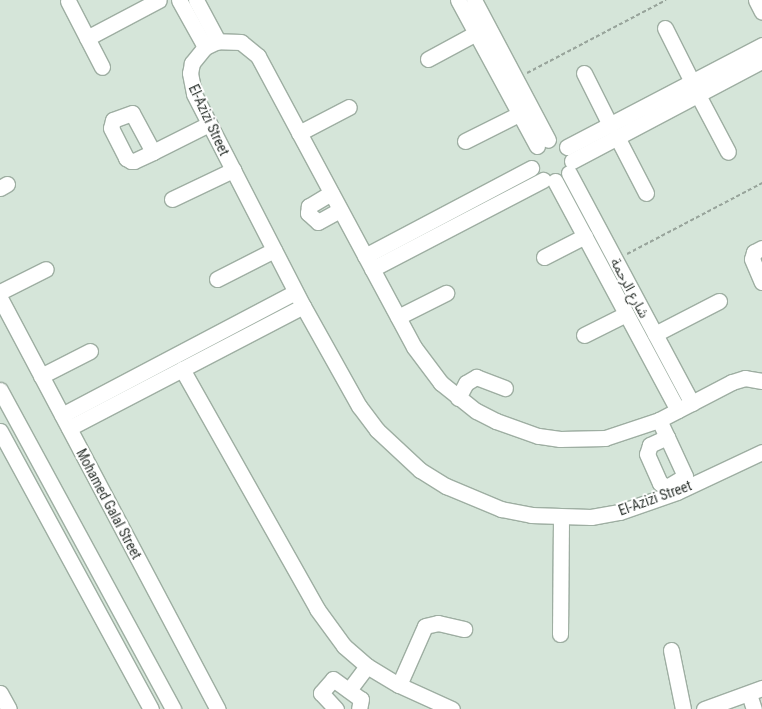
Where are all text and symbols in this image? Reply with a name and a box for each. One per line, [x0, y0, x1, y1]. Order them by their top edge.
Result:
street label: El-Azizi Street [185, 82, 233, 158]
street label: شارع الرحمة [607, 255, 653, 321]
street label: Mohamed Galal Street [73, 446, 145, 562]
street label: El-Azizi Street [616, 477, 694, 519]

